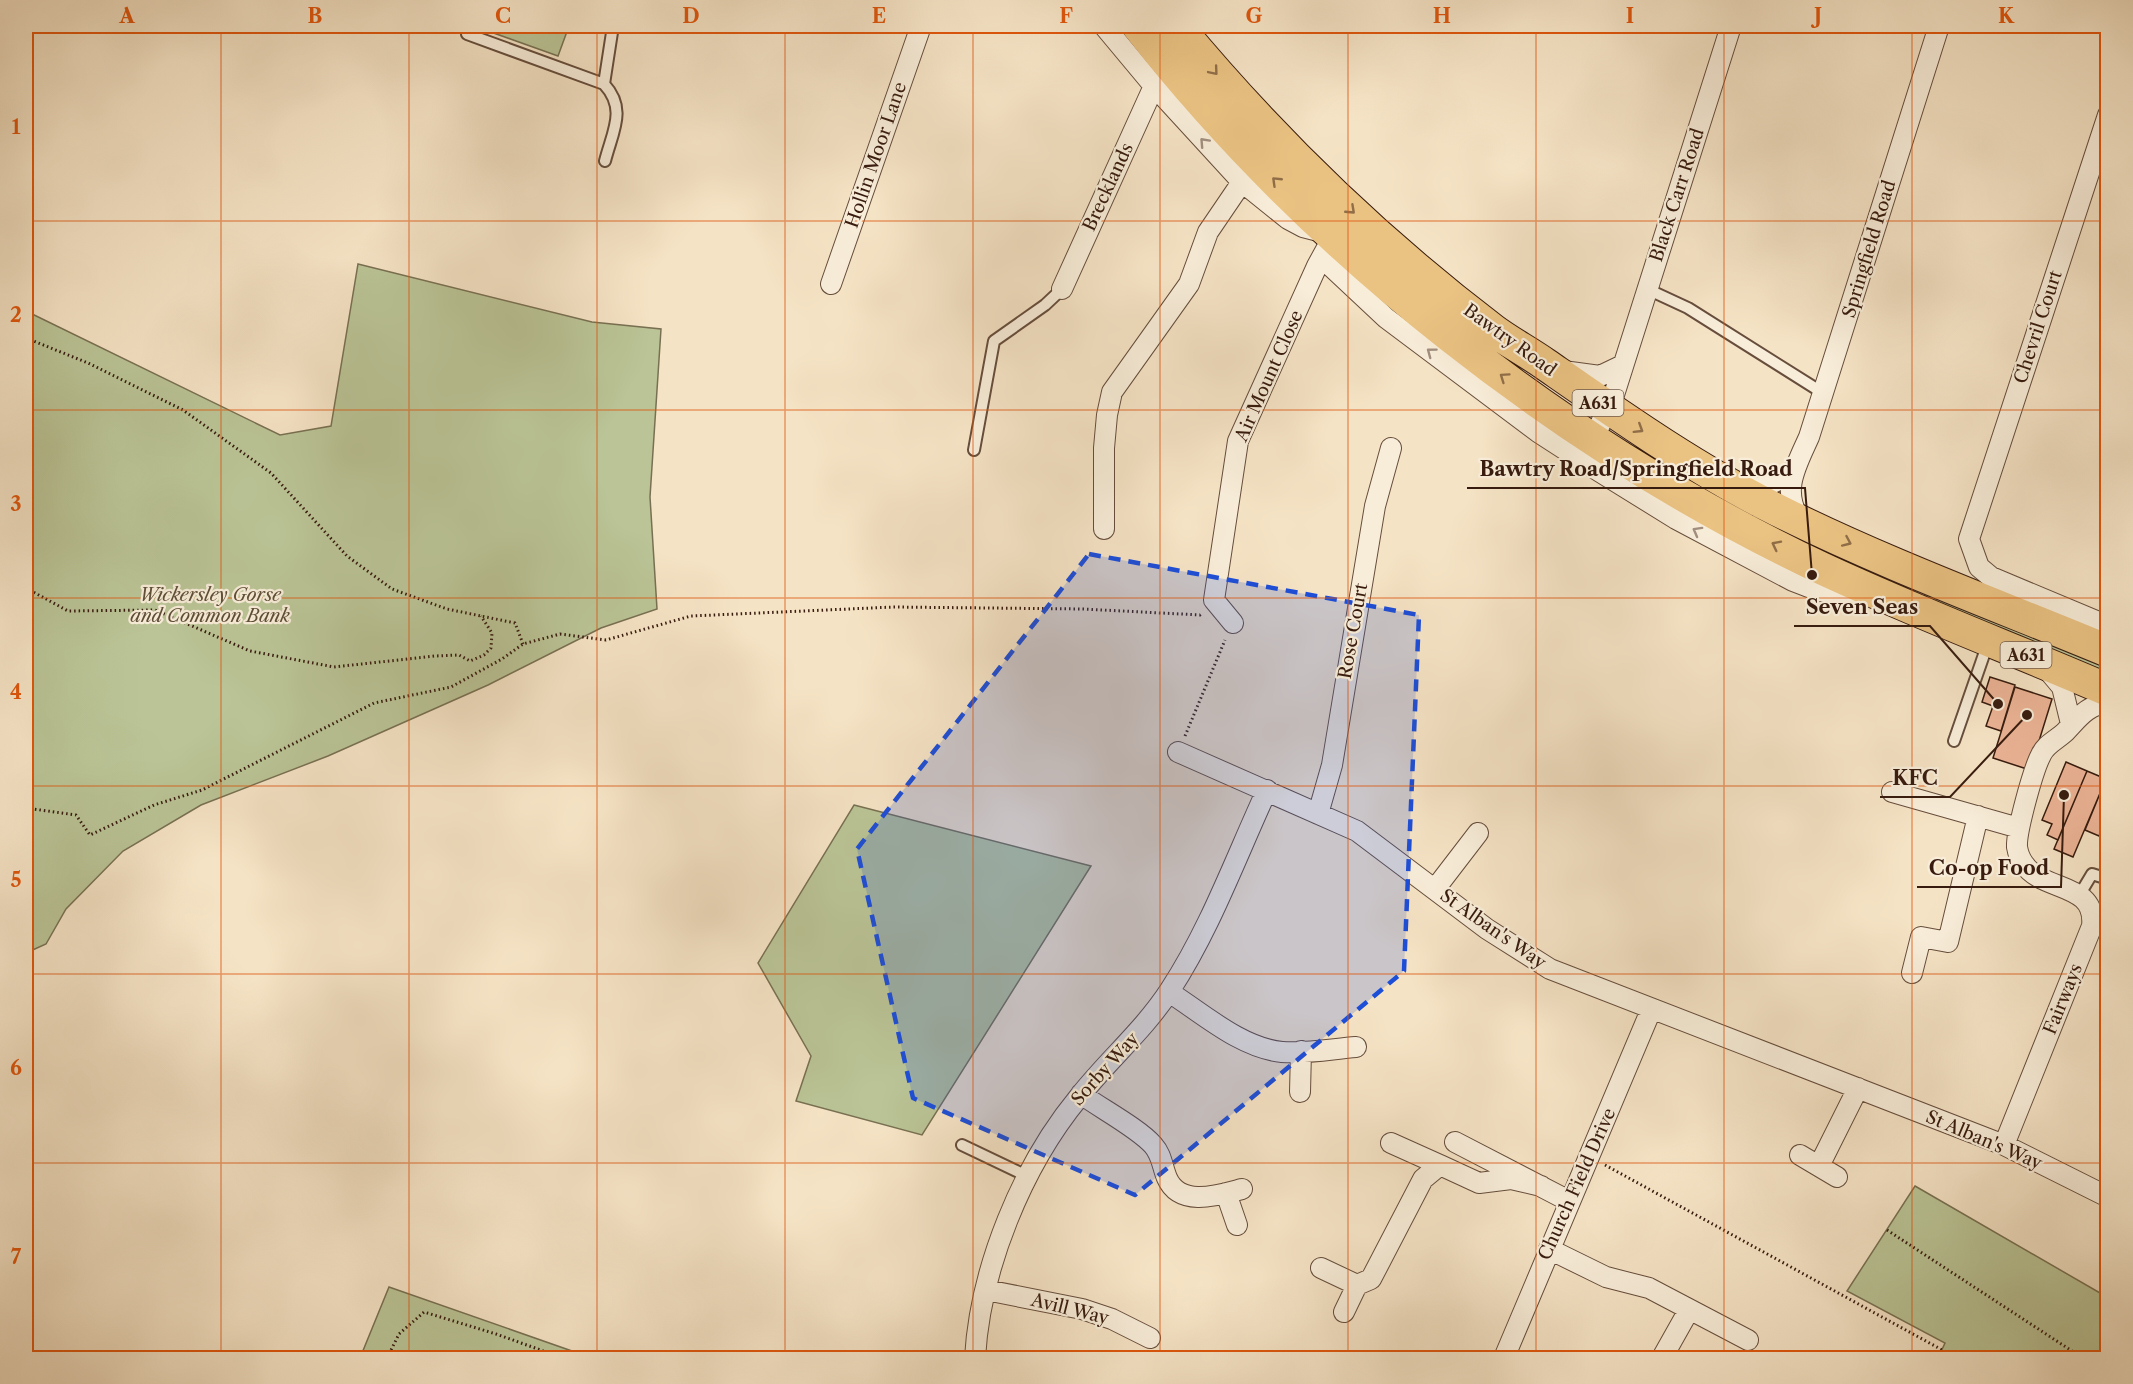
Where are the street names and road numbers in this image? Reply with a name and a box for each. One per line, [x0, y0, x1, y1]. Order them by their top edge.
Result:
street label: Hollin Moor Lane [841, 79, 911, 231]
street label: Black Carr Road [1645, 125, 1709, 265]
street label: Brecklands [1078, 139, 1138, 235]
street label: Springfield Road [1838, 178, 1900, 320]
street label: Chevril Court [2009, 267, 2067, 386]
street label: Bawtry Road [1459, 299, 1561, 381]
street label: Air Mount Close [1230, 307, 1308, 446]
road number: A631 [1572, 390, 1624, 416]
street label: Rose Court [1334, 581, 1372, 681]
road number: A631 [2000, 642, 2052, 668]
street label: St Alban's Way [1436, 884, 1551, 974]
street label: Fairways [2039, 960, 2087, 1038]
street label: Sorby Way [1067, 1027, 1144, 1110]
street label: Church Field Drive [1534, 1105, 1620, 1263]
street label: St Alban's Way [1923, 1106, 2046, 1175]
street label: Avill Way [1028, 1288, 1112, 1330]

